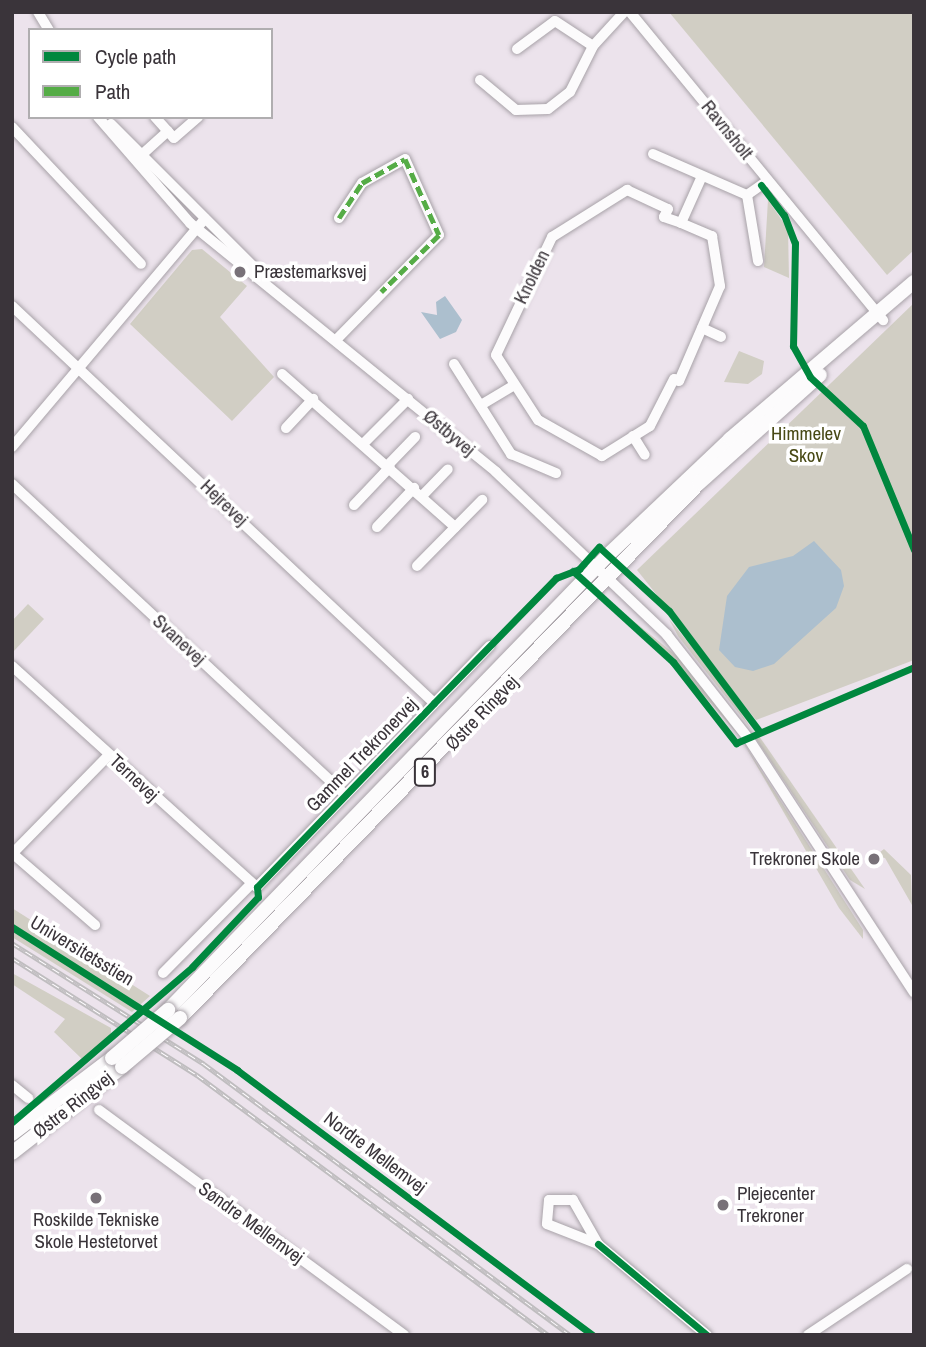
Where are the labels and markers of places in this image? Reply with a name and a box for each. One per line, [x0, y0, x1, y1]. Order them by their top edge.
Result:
place label: Præstemarksvej [254, 261, 367, 283]
marker: Præstemarksvej [232, 264, 248, 280]
place label: Trekroner Skole [750, 848, 860, 870]
marker: Trekroner Skole [866, 851, 882, 867]
place label: Plejecenter Trekroner [737, 1183, 815, 1227]
marker: Roskilde Tekniske Skole Hestetorvet [88, 1190, 104, 1206]
marker: Plejecenter Trekroner [715, 1197, 731, 1213]
place label: Roskilde Tekniske Skole Hestetorvet [33, 1209, 159, 1253]

